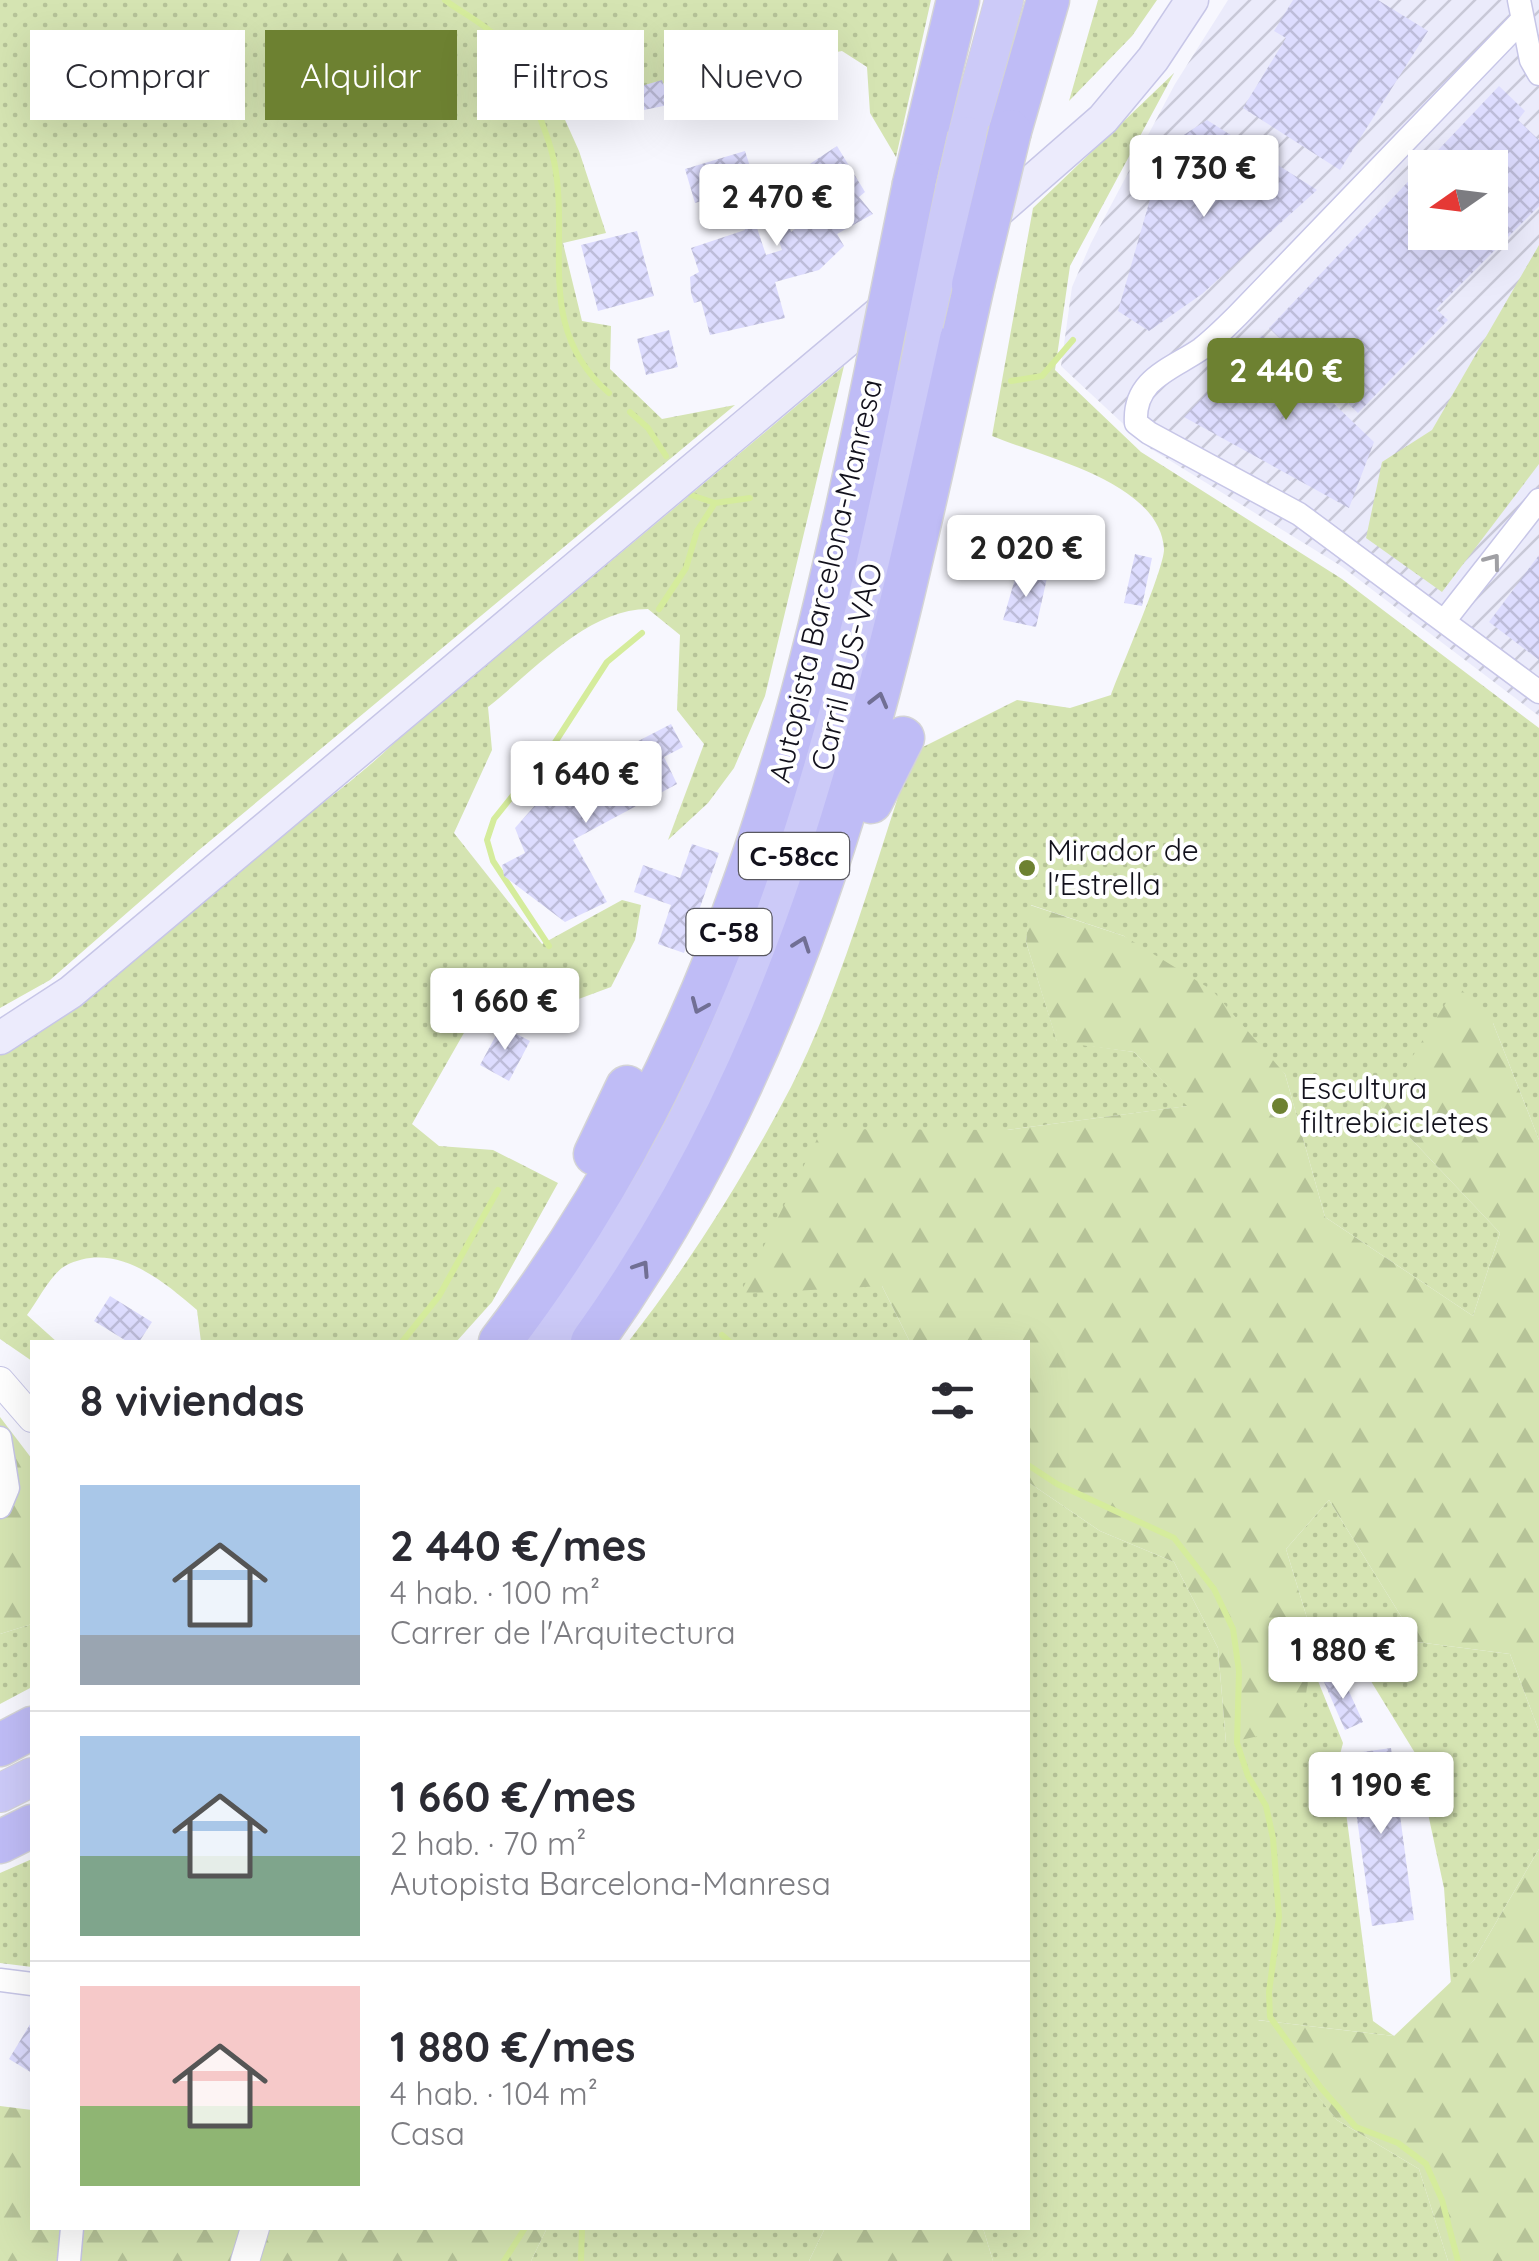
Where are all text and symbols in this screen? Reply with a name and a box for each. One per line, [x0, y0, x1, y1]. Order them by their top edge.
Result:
chip: Comprar [30, 30, 245, 120]
chip: Alquilar [265, 30, 457, 120]
chip: Filtros [477, 30, 644, 120]
chip: Nuevo [664, 30, 838, 120]
pin: 1 730 € [1112, 135, 1296, 220]
text: 1 730 € [1152, 147, 1256, 187]
north arrow [1408, 150, 1508, 250]
map controls [1408, 150, 1508, 250]
pin: 2 470 € [685, 164, 869, 249]
text: 2 470 € [721, 176, 833, 216]
pin: 2 440 € [1194, 338, 1378, 423]
text: 2 440 € [1229, 350, 1343, 390]
street label: Autopista Barcelona-Manresa [760, 375, 890, 786]
pin: 2 020 € [934, 515, 1118, 600]
text: 2 020 € [969, 527, 1083, 567]
one-way arrow [1482, 554, 1499, 572]
street label: Carril BUS-VAO [802, 559, 890, 775]
one-way arrow [867, 692, 888, 709]
pin: 1 640 € [494, 741, 678, 826]
text: 1 640 € [533, 753, 639, 793]
place label: Mirador de l'Estrella [1047, 831, 1199, 903]
road number: C-58cc [739, 833, 849, 879]
marker: Mirador de l'Estrella [1016, 857, 1038, 879]
road number: C-58 [686, 909, 772, 955]
one-way arrow [790, 937, 811, 954]
pin: 1 660 € [413, 968, 597, 1053]
text: 1 660 € [452, 980, 558, 1020]
one-way arrow [691, 996, 711, 1014]
place label: Escultura filtrebicicletes [1300, 1069, 1489, 1141]
marker: Escultura filtrebicicletes [1269, 1095, 1291, 1117]
one-way arrow [630, 1261, 649, 1279]
icon: filters [925, 1373, 980, 1428]
text: 8 viviendas [80, 1374, 305, 1427]
text: 2 440 €/mes [390, 1519, 647, 1572]
icon: home [160, 1525, 280, 1645]
text: 4 hab. · 100 m² [390, 1572, 600, 1612]
text: Carrer de l'Arquitectura [390, 1612, 736, 1652]
pin: 1 880 € [1251, 1617, 1435, 1702]
text: 1 880 € [1290, 1629, 1396, 1669]
pin: 1 190 € [1289, 1752, 1473, 1837]
text: 1 190 € [1331, 1764, 1431, 1804]
text: 1 660 €/mes [390, 1770, 636, 1823]
icon: home [160, 1776, 280, 1896]
text: 2 hab. · 70 m² [390, 1823, 586, 1863]
text: Autopista Barcelona-Manresa [390, 1863, 831, 1903]
text: 1 880 €/mes [390, 2020, 636, 2073]
icon: home [160, 2026, 280, 2146]
text: 4 hab. · 104 m² [390, 2073, 598, 2113]
text: Casa [390, 2113, 465, 2153]

